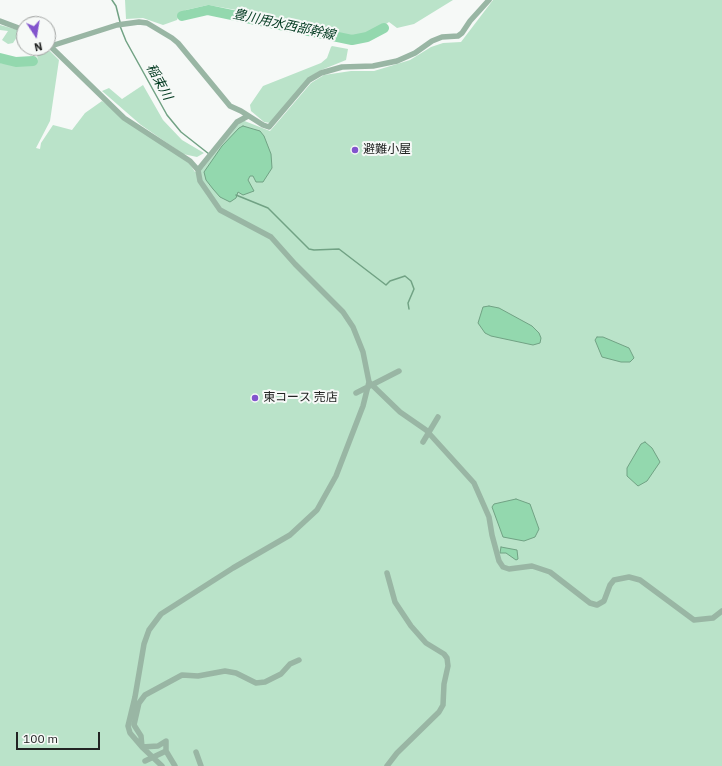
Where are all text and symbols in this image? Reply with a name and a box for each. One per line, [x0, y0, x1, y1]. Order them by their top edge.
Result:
water label: 豊川用水西部幹線 [232, 7, 336, 43]
north arrow [16, 16, 56, 56]
text: N [33, 39, 44, 54]
water label: 稲束川 [143, 61, 175, 103]
place label: 避難小屋 [363, 143, 411, 157]
marker: 避難小屋 [350, 145, 360, 155]
place label: 東コース 売店 [263, 391, 338, 405]
marker: 東コース 売店 [250, 393, 260, 403]
scale bar [18, 724, 102, 750]
text: 100 m [23, 731, 58, 746]

